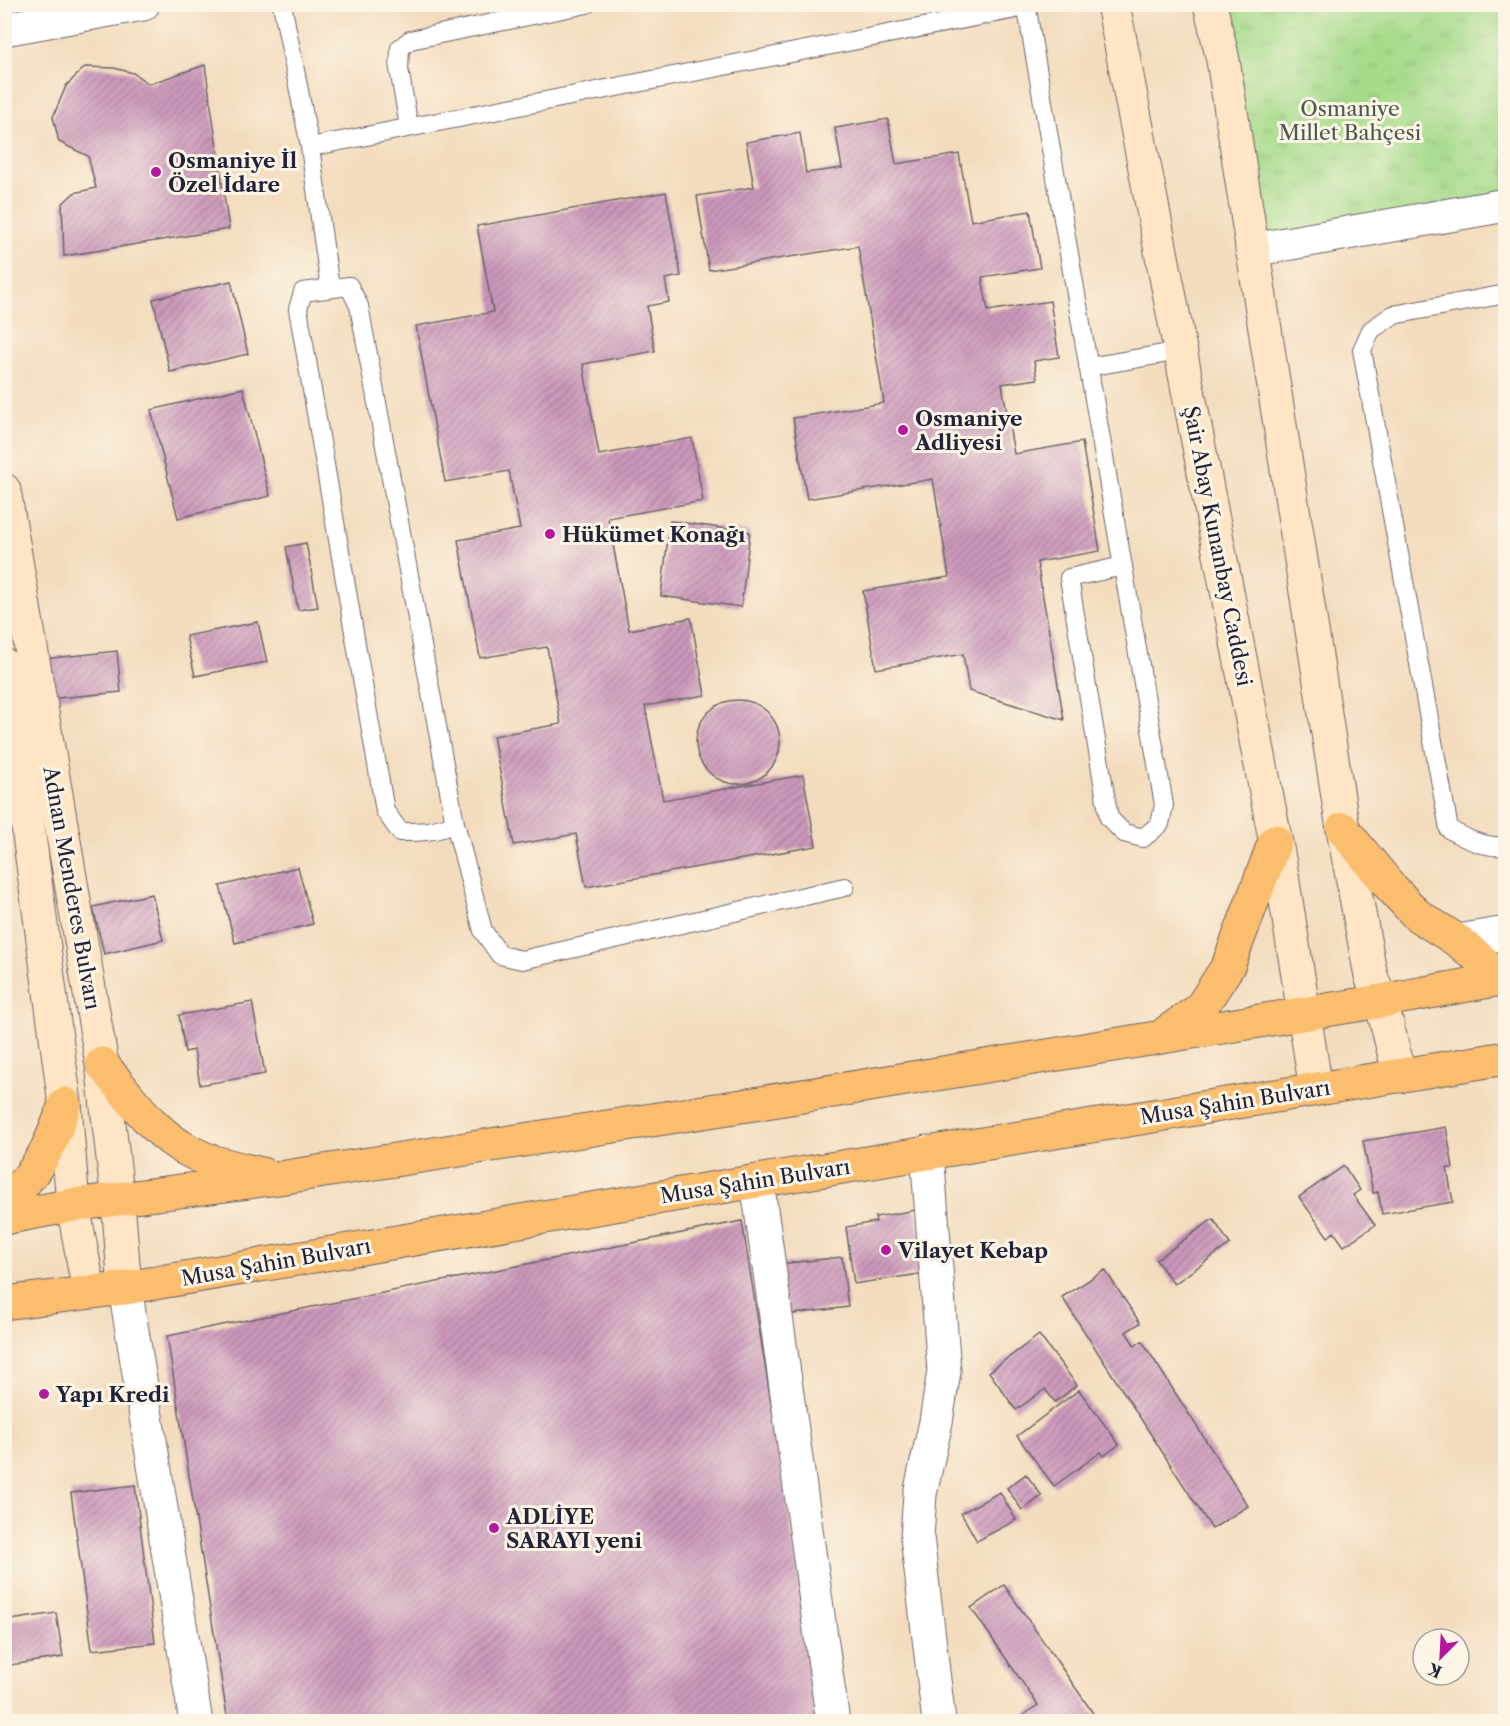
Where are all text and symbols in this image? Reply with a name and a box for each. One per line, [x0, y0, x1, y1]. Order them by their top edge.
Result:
park label: Osmaniye Millet Bahçesi [1279, 96, 1421, 145]
place label: Osmaniye İl Özel İdare [168, 148, 297, 197]
marker: Osmaniye İl Özel İdare [149, 165, 163, 179]
street label: Şair Abay Kunanbay Caddesi [1179, 404, 1257, 688]
place label: Osmaniye Adliyesi [914, 406, 1023, 455]
marker: Osmaniye Adliyesi [896, 423, 910, 437]
place label: Hükümet Konağı [562, 522, 746, 547]
marker: Hükümet Konağı [543, 527, 557, 541]
street label: Adnan Menderes Bulvarı [38, 763, 106, 1012]
street label: Musa Şahin Bulvarı [1138, 1075, 1332, 1129]
street label: Musa Şahin Bulvarı [658, 1154, 852, 1208]
street label: Musa Şahin Bulvarı [179, 1233, 373, 1291]
place label: Vilayet Kebap [897, 1238, 1048, 1263]
marker: Vilayet Kebap [879, 1243, 893, 1257]
place label: Yapı Kredi [55, 1382, 170, 1407]
marker: Yapı Kredi [37, 1387, 51, 1401]
place label: ADLİYE SARAYI yeni [505, 1504, 642, 1553]
marker: ADLİYE SARAYI yeni [487, 1521, 501, 1535]
north arrow [1411, 1627, 1471, 1687]
text: K [1424, 1658, 1445, 1682]

